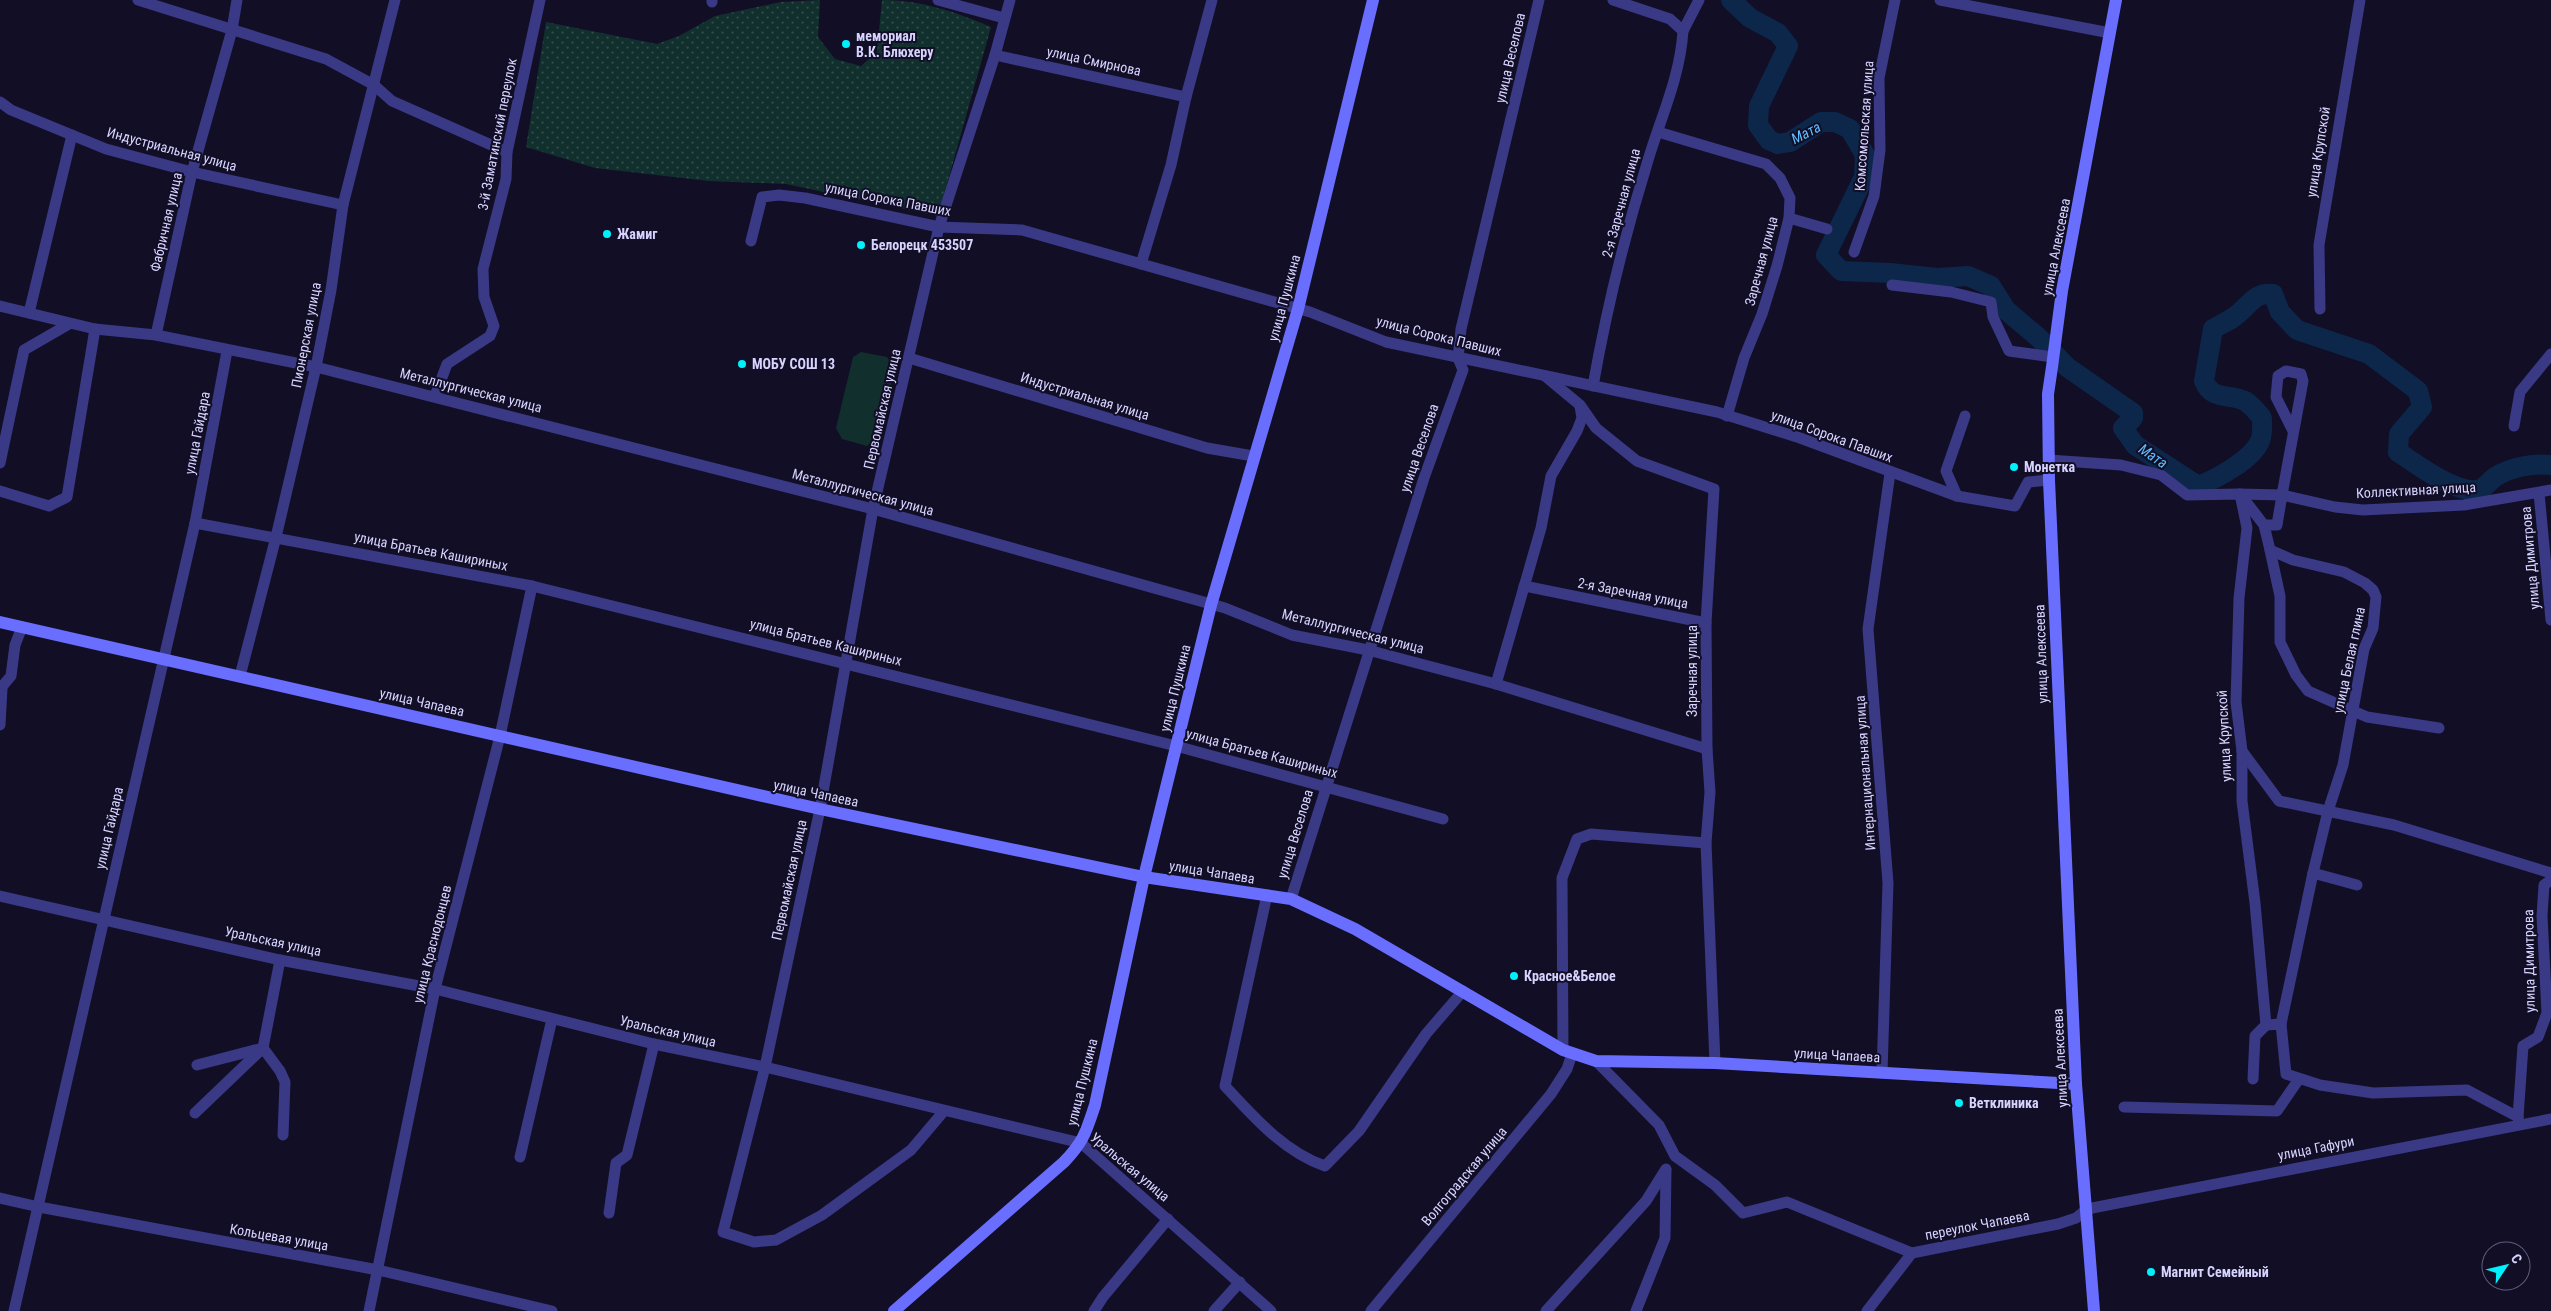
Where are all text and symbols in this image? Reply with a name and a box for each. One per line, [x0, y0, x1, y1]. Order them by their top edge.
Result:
street label: улица Веселова [1492, 11, 1528, 105]
place label: мемориал В.К. Блюхеру [856, 28, 934, 60]
marker: мемориал В.К. Блюхеру [840, 38, 852, 50]
street label: улица Смирнова [1045, 43, 1143, 79]
street label: 3-й Заматинский переулок [474, 56, 520, 211]
street label: Комсомольская улица [1851, 60, 1877, 192]
street label: улица Крупской [2303, 105, 2333, 199]
water label: Мата [1788, 118, 1824, 148]
street label: Индустриальная улица [105, 124, 239, 174]
street label: 2-я Заречная улица [1599, 147, 1643, 259]
street label: Фабричная улица [147, 171, 185, 273]
street label: улица Сорока Павших [824, 179, 952, 219]
street label: улица Алексеева [2039, 197, 2073, 297]
street label: Заречная улица [1741, 215, 1781, 307]
place label: Жамиг [617, 226, 658, 242]
marker: Жамиг [601, 228, 613, 240]
place label: Белорецк 453507 [871, 237, 973, 253]
marker: Белорецк 453507 [855, 239, 867, 251]
street label: улица Пушкина [1265, 253, 1303, 343]
street label: Пионерская улица [288, 281, 324, 389]
street label: улица Сорока Павших [1375, 313, 1503, 359]
street label: Первомайская улица [860, 347, 904, 471]
place label: МОБУ СОШ 13 [752, 356, 835, 372]
marker: МОБУ СОШ 13 [736, 358, 748, 370]
street label: Металлургическая улица [398, 365, 544, 415]
street label: Индустриальная улица [1019, 369, 1151, 423]
street label: улица Гайдара [181, 390, 213, 476]
street label: улица Веселова [1396, 402, 1442, 494]
street label: улица Сорока Павших [1769, 407, 1895, 465]
water label: Мата [2135, 440, 2171, 472]
place label: Монетка [2024, 459, 2076, 475]
marker: Монетка [2008, 461, 2020, 473]
street label: Металлургическая улица [790, 465, 936, 519]
street label: Коллективная улица [2356, 479, 2476, 501]
street label: улица Димитрова [2518, 506, 2542, 610]
street label: улица Братьев Кашириных [353, 528, 509, 574]
street label: 2-я Заречная улица [1576, 574, 1690, 612]
street label: улица Алексеева [2031, 604, 2051, 704]
street label: улица Белая глина [2330, 605, 2368, 715]
street label: Металлургическая улица [1280, 606, 1426, 656]
street label: улица Братьев Кашириных [748, 615, 904, 669]
street label: Заречная улица [1684, 625, 1700, 717]
street label: улица Пушкина [1156, 643, 1194, 733]
street label: улица Чапаева [378, 684, 466, 720]
street label: улица Крупской [2214, 690, 2234, 782]
street label: Интернациональная улица [1852, 695, 1878, 851]
street label: улица Братьев Кашириных [1185, 725, 1339, 781]
street label: улица Чапаева [772, 776, 860, 810]
street label: улица Гайдара [92, 785, 126, 871]
street label: улица Веселова [1274, 788, 1316, 880]
street label: Первомайская улица [768, 818, 810, 942]
street label: улица Чапаева [1168, 857, 1256, 887]
street label: улица Краснодонцев [410, 883, 454, 1005]
street label: улица Димитрова [2520, 909, 2538, 1013]
street label: Уральская улица [223, 923, 323, 959]
place label: Красное&Белое [1524, 968, 1616, 984]
marker: Красное&Белое [1508, 970, 1520, 982]
street label: улица Алексеева [2049, 1008, 2071, 1108]
street label: Уральская улица [618, 1012, 718, 1050]
street label: улица Пушкина [1063, 1037, 1101, 1127]
street label: улица Чапаева [1793, 1045, 1881, 1065]
place label: Ветклиника [1969, 1095, 2039, 1111]
marker: Ветклиника [1953, 1097, 1965, 1109]
street label: Волгоградская улица [1418, 1123, 1510, 1229]
street label: Уральская улица [1087, 1129, 1173, 1205]
street label: улица Гафури [2276, 1133, 2356, 1163]
street label: переулок Чапаева [1923, 1207, 2031, 1243]
street label: Кольцевая улица [228, 1220, 330, 1254]
north arrow [2481, 1241, 2531, 1291]
text: С [2508, 1251, 2526, 1266]
place label: Магнит Семейный [2161, 1264, 2269, 1280]
marker: Магнит Семейный [2145, 1266, 2157, 1278]

